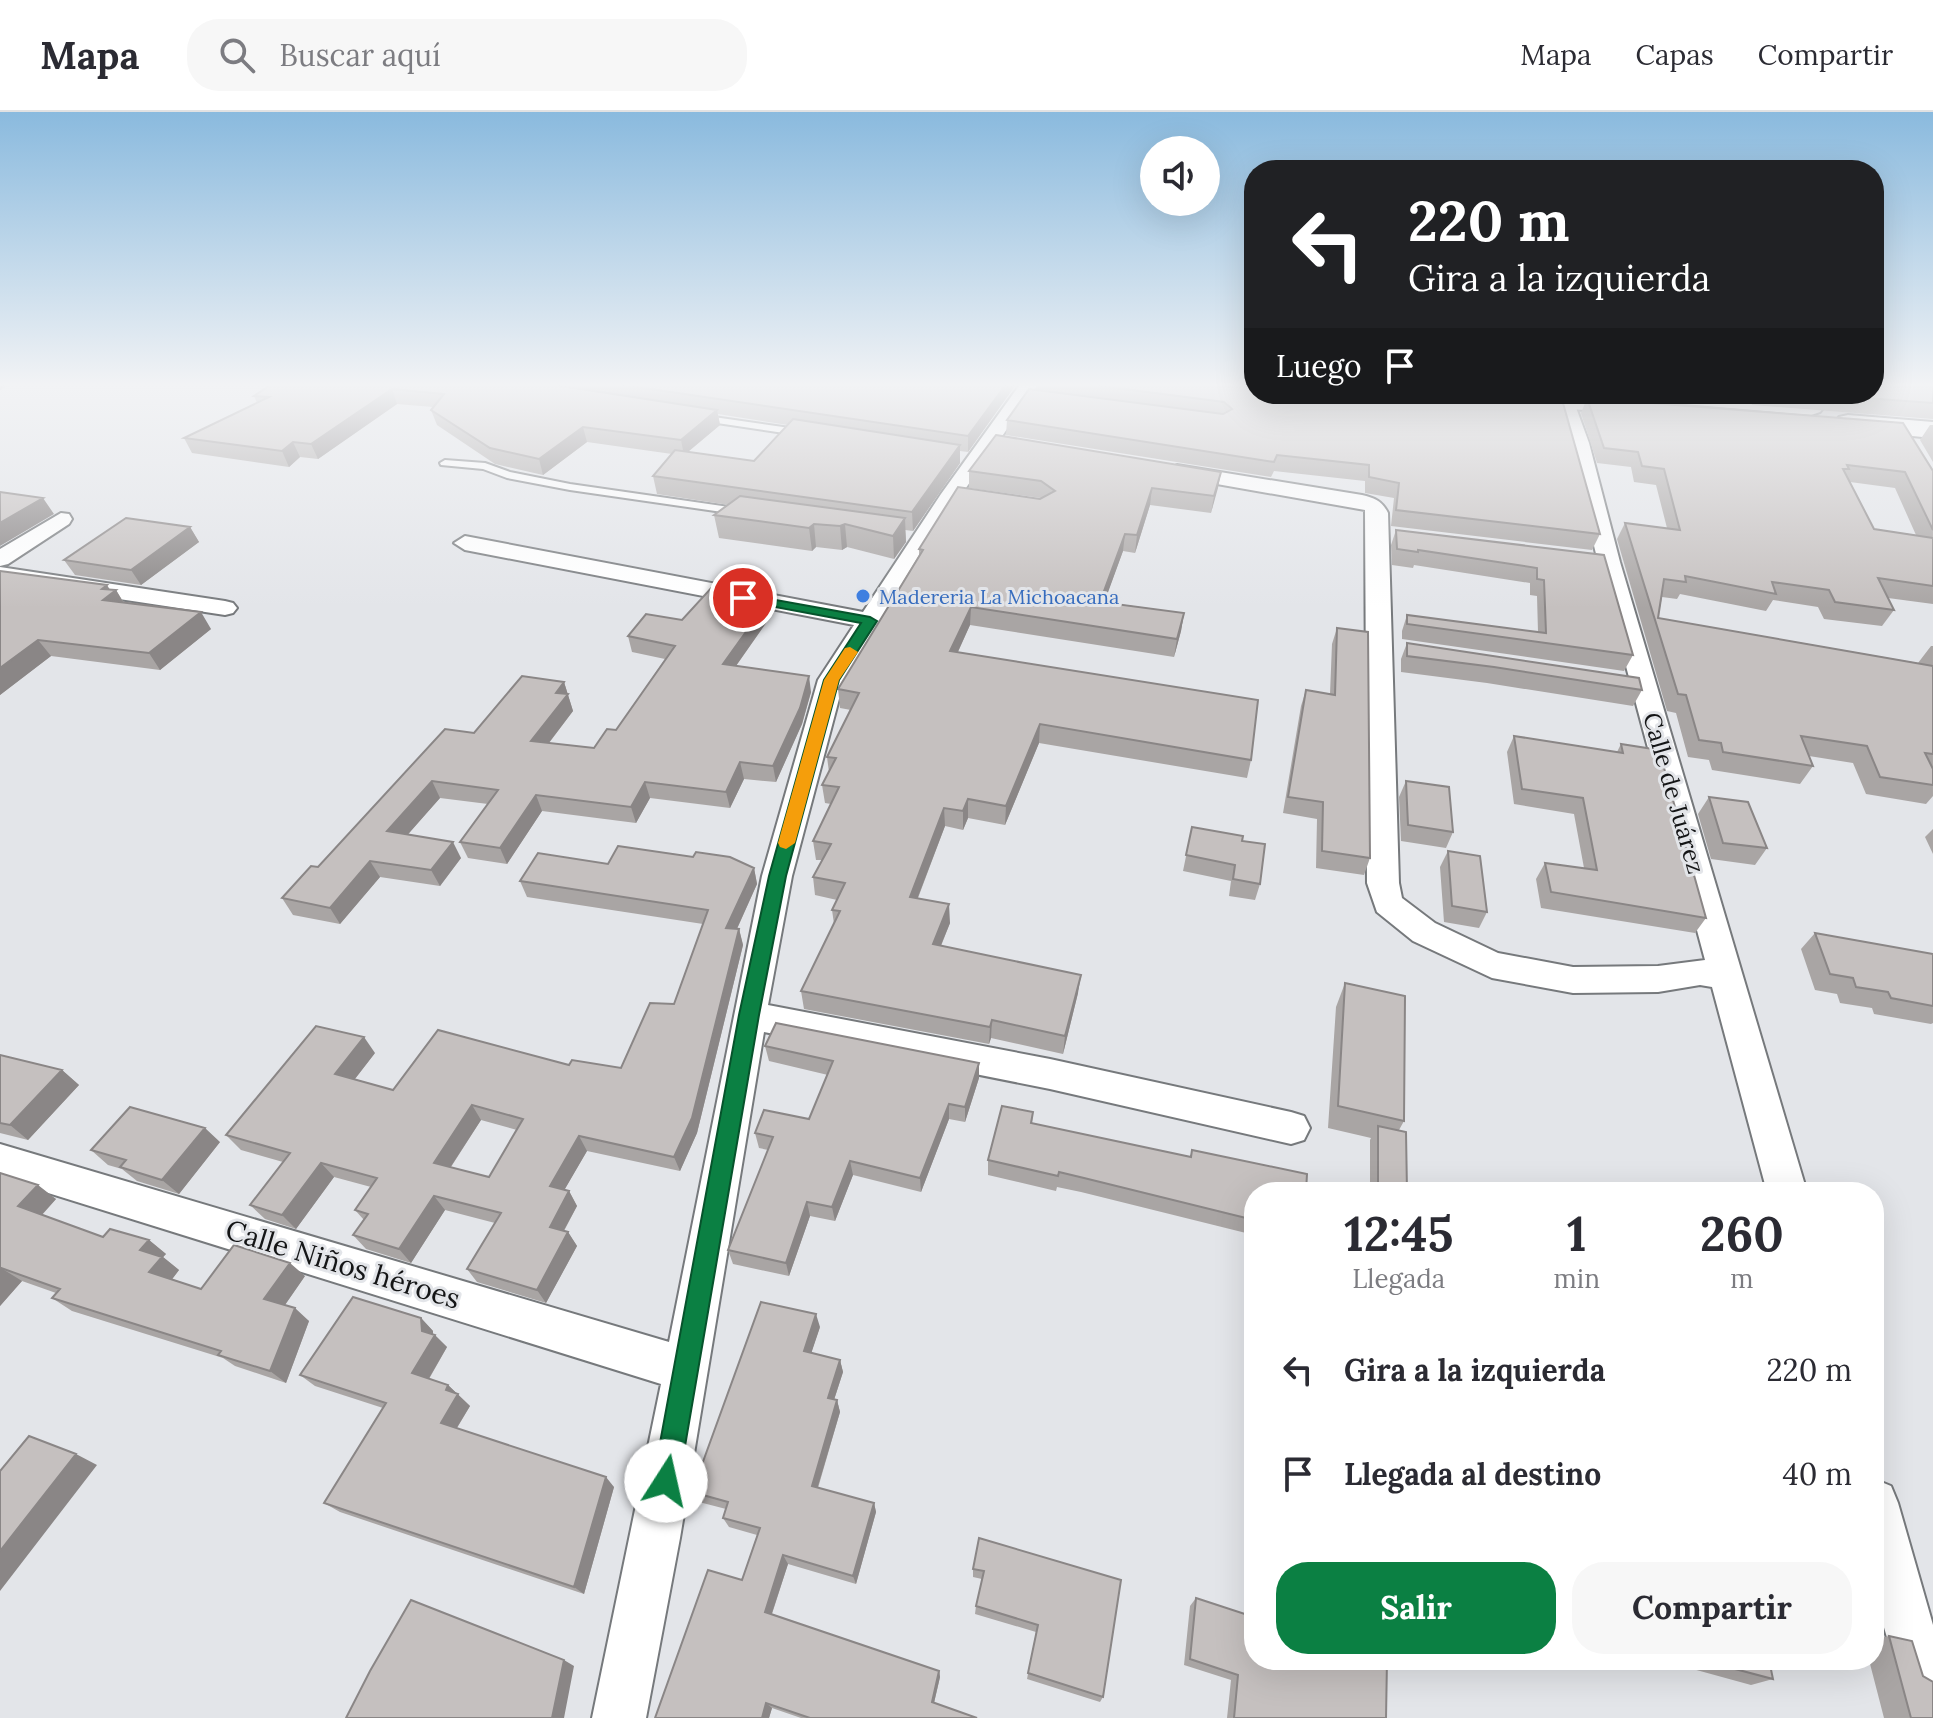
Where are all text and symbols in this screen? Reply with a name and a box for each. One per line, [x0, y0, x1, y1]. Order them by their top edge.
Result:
search box [187, 19, 747, 91]
text: Mapa [40, 31, 139, 79]
icon: search [215, 33, 259, 77]
text: Buscar aquí [279, 36, 441, 74]
text: Mapa [1520, 37, 1592, 73]
text: Capas [1636, 37, 1714, 73]
text: Compartir [1758, 37, 1893, 73]
map controls [1140, 136, 1220, 216]
button: sound [1140, 136, 1220, 216]
text: 220 m [1408, 185, 1570, 256]
icon: left [1276, 192, 1380, 296]
text: Gira a la izquierda [1408, 255, 1710, 301]
icon: arrive [1378, 344, 1422, 388]
text: Luego [1276, 347, 1362, 385]
pin [709, 564, 777, 632]
icon: arrive [721, 576, 765, 620]
place label: Madereria La Michoacana [879, 584, 1119, 609]
marker: Madereria La Michoacana [854, 587, 872, 605]
street label: Calle de Juárez [1636, 709, 1712, 877]
text: 12:45 [1344, 1203, 1453, 1264]
text: 1 [1567, 1203, 1587, 1264]
text: 260 [1700, 1203, 1784, 1264]
street label: Calle Niños héroes [221, 1211, 465, 1317]
text: Llegada [1352, 1262, 1445, 1295]
text: min [1554, 1262, 1600, 1295]
text: m [1730, 1262, 1754, 1295]
icon: left [1276, 1348, 1320, 1392]
text: Gira a la izquierda [1344, 1351, 1605, 1389]
text: 220 m [1766, 1351, 1852, 1389]
position arrow [624, 1439, 708, 1523]
icon: arrive [1276, 1452, 1320, 1496]
text: Llegada al destino [1344, 1455, 1601, 1493]
text: 40 m [1782, 1455, 1852, 1493]
button: Salir [1276, 1562, 1556, 1654]
button: Compartir [1572, 1562, 1852, 1654]

